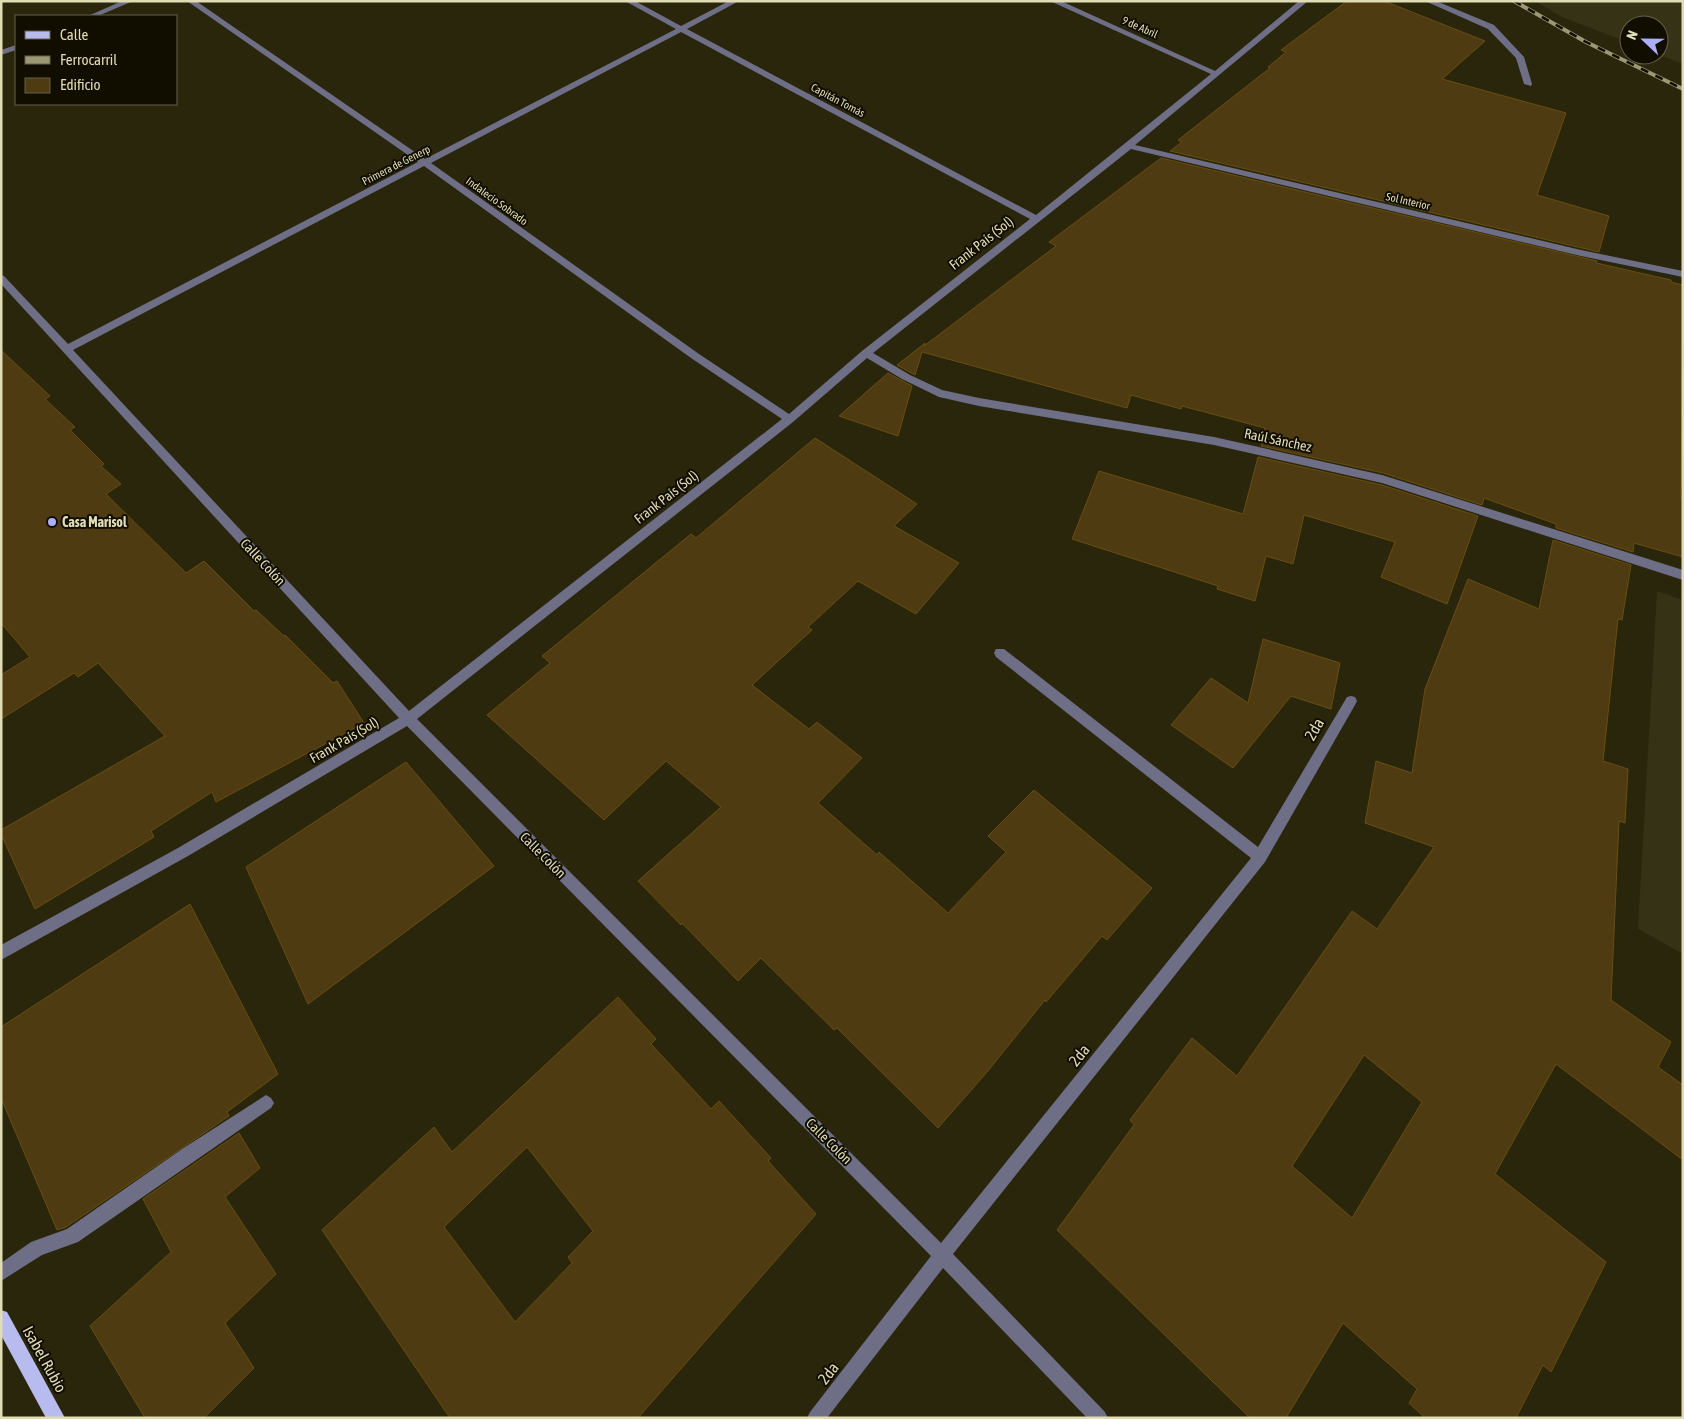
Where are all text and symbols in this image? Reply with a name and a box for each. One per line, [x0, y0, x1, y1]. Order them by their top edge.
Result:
street label: 9 de Abril [1120, 14, 1160, 40]
legend [15, 15, 178, 105]
north arrow [1619, 15, 1669, 65]
text: Calle [60, 26, 89, 43]
text: N [1623, 28, 1641, 42]
text: Ferrocarril [60, 51, 117, 68]
text: Edificio [60, 76, 101, 93]
street label: Capitán Tomás [809, 81, 867, 119]
street label: Primera de Generp [360, 143, 432, 187]
street label: Indalecio Sobrado [464, 175, 530, 227]
street label: Sol Interior [1385, 190, 1432, 212]
street label: Frank País (Sol) [946, 213, 1016, 273]
street label: Raúl Sánchez [1243, 425, 1313, 455]
street label: Frank País (Sol) [631, 467, 701, 527]
place label: Casa Marisol [62, 514, 127, 530]
marker: Casa Marisol [46, 516, 58, 528]
street label: Calle Colón [237, 535, 289, 589]
street label: Frank País (Sol) [307, 714, 381, 766]
street label: 2da [1301, 715, 1327, 743]
street label: Calle Colón [517, 829, 569, 881]
street label: 2da [1065, 1041, 1093, 1069]
street label: Calle Colón [803, 1115, 855, 1167]
street label: Isabel Rubio [19, 1323, 71, 1395]
street label: 2da [814, 1359, 842, 1387]

